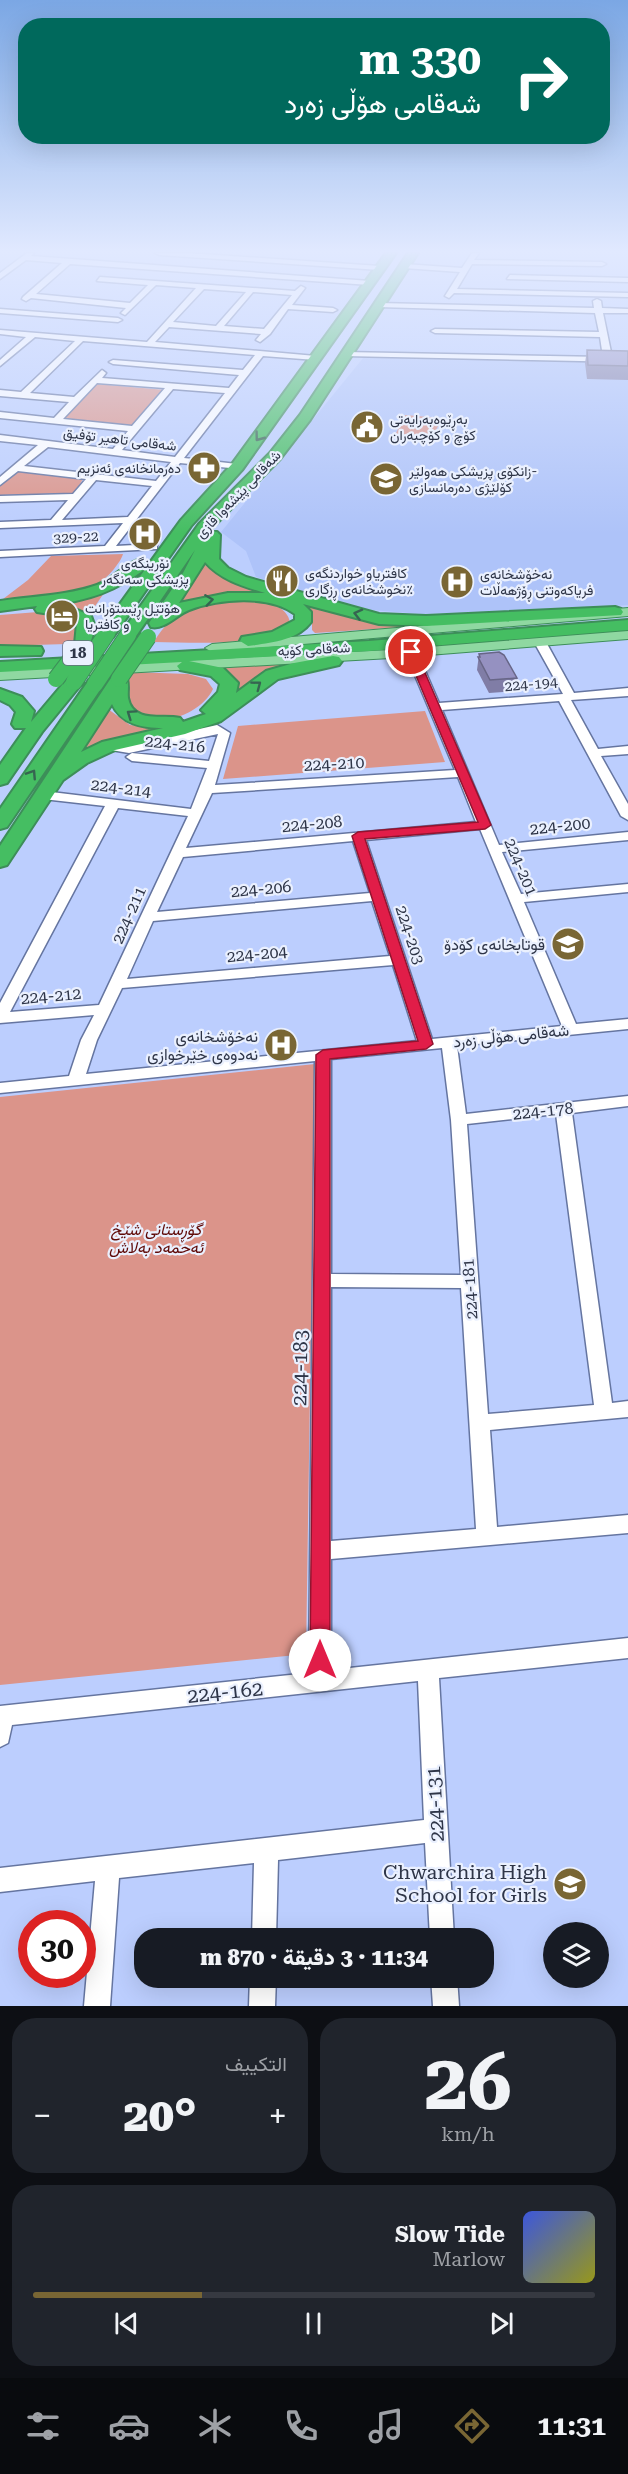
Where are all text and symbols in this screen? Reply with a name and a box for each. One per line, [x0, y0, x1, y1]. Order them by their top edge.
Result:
text: 330 m [359, 35, 481, 84]
icon: right [502, 42, 580, 120]
text: شەقامی هۆڵی زەرد [284, 88, 481, 120]
public building icon: بەڕێوەبەرایەتی کۆچ و کۆچبەران [349, 409, 385, 445]
place label: بەڕێوەبەرایەتی کۆچ و کۆچبەران [390, 411, 476, 446]
street label: شەقامی تاهیر تۆفیق [62, 424, 178, 455]
one-way arrow [255, 430, 266, 441]
street label: شەقامی پێشەوا قازی [192, 447, 285, 542]
pharmacy icon: دەرمانخانەی ئەنزیم [186, 450, 222, 486]
place label: دەرمانخانەی ئەنزیم [77, 460, 181, 477]
school or university icon: زانکۆی پزیشکی هەولێر- کۆلێژی دەرمانسازی [368, 461, 404, 497]
place label: زانکۆی پزیشکی هەولێر- کۆلێژی دەرمانسازی [408, 463, 537, 496]
hospital icon: نۆرینگەی پزیشکی سەنگەر [127, 516, 163, 552]
street label: 329-22 [53, 528, 99, 546]
place label: نۆرینگەی پزیشکی سەنگەر [100, 555, 189, 589]
restaurant icon: كافتریاو خواردنگەی نخوشخانەی ڕزگاری٪ [264, 563, 300, 599]
hospital icon: نەخۆشخانەی فریاکەوتنی ڕۆژهەڵات [439, 564, 475, 600]
place label: كافتریاو خواردنگەی نخوشخانەی ڕزگاری٪ [305, 565, 413, 601]
place label: نەخۆشخانەی فریاکەوتنی ڕۆژهەڵات [480, 566, 593, 602]
one-way arrow [204, 594, 214, 606]
hotel icon: هۆتێل ڕێستۆرانت و کافتریا [44, 598, 80, 634]
place label: هۆتێل ڕێستۆرانت و کافتریا [85, 600, 180, 633]
one-way arrow [353, 609, 363, 622]
pin [385, 626, 436, 677]
icon: arrive [394, 635, 427, 668]
street label: شەقامی کۆیە [277, 639, 351, 660]
road number: 18 [63, 641, 93, 665]
street label: 224-194 [504, 674, 558, 694]
one-way arrow [250, 682, 261, 693]
one-way arrow [127, 710, 138, 721]
street label: 224-216 [144, 731, 206, 757]
street label: 224-210 [303, 753, 365, 775]
one-way arrow [25, 770, 36, 781]
street label: 224-214 [90, 775, 152, 801]
street label: 224-208 [281, 812, 343, 836]
street label: 224-200 [529, 813, 591, 839]
street label: 224-201 [500, 835, 542, 899]
street label: 224-206 [230, 877, 292, 901]
street label: 224-211 [108, 883, 150, 947]
street label: 224-203 [392, 903, 428, 967]
school or university icon: قوتابخانەی کۆدۆ [550, 926, 586, 962]
place label: قوتابخانەی کۆدۆ [444, 935, 545, 955]
street label: 224-204 [226, 942, 288, 966]
street label: 224-212 [20, 984, 82, 1008]
street label: شەقامی هۆڵی زەرد [452, 1020, 570, 1053]
place label: نەخۆشخانەی نەدوەی خێرخوازی [147, 1027, 258, 1065]
hospital icon: نەخۆشخانەی نەدوەی خێرخوازی [263, 1027, 299, 1063]
street label: 224-178 [512, 1098, 574, 1124]
park label: گۆڕستانی شێخ ئەحمەد بەلاش [109, 1220, 205, 1258]
street label: 224-181 [458, 1258, 482, 1320]
street label: 224-183 [287, 1330, 313, 1406]
position arrow [288, 1628, 352, 1692]
street label: 224-162 [186, 1676, 264, 1708]
street label: 224-131 [421, 1765, 449, 1843]
place label: Chwarchira High School for Girls [383, 1860, 547, 1907]
school or university icon: Chwarchira High School for Girls [552, 1866, 588, 1902]
speed limit sign: 30 [18, 1910, 96, 1988]
map controls [543, 1922, 609, 1988]
button: layers [543, 1922, 609, 1988]
text: 11:34 · 3 دقيقة · 870 m [200, 1945, 428, 1970]
text: 26 [424, 2037, 512, 2128]
text: التكييف [225, 2052, 287, 2076]
text: 20° [124, 2089, 197, 2142]
text: − [33, 2096, 51, 2135]
text: + [269, 2096, 287, 2135]
text: km/h [441, 2122, 495, 2146]
text: Slow Tide [395, 2222, 505, 2247]
text: Marlow [432, 2247, 505, 2271]
icon: previous [110, 2307, 143, 2340]
icon: pause [297, 2307, 330, 2340]
icon: next [485, 2307, 518, 2340]
icon: filters [22, 2405, 64, 2447]
icon: car [108, 2405, 150, 2447]
icon: climate [194, 2405, 236, 2447]
icon: phone [280, 2405, 322, 2447]
icon: music [365, 2405, 407, 2447]
icon: directions [451, 2405, 493, 2447]
text: 11:31 [537, 2410, 606, 2442]

